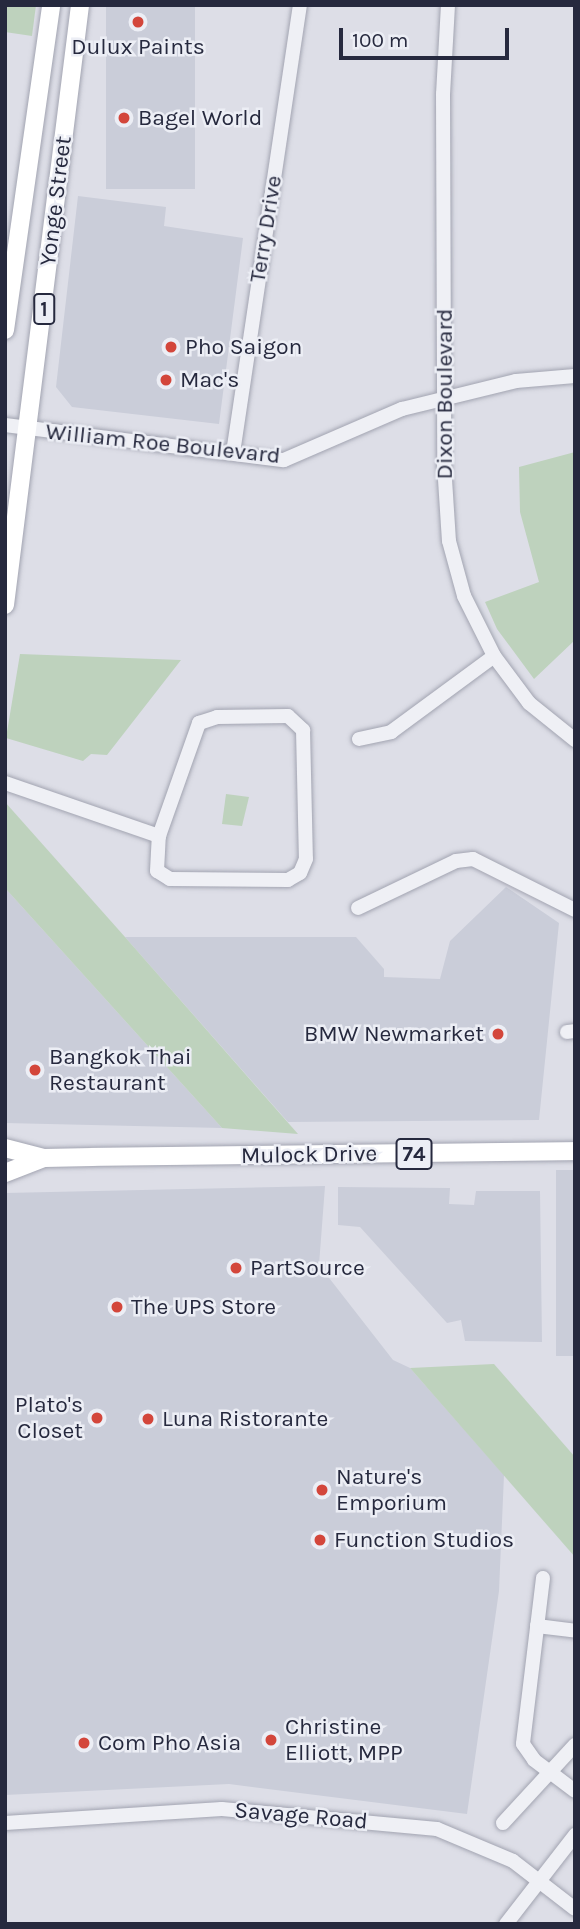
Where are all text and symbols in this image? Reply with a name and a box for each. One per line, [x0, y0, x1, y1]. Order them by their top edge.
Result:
marker: Dulux Paints [130, 14, 146, 30]
scale bar [342, 14, 512, 58]
text: 100 m [352, 28, 409, 52]
place label: Dulux Paints [71, 33, 205, 61]
place label: Bagel World [138, 104, 262, 132]
marker: Bagel World [116, 110, 132, 126]
street label: Yonge Street [34, 134, 78, 268]
street label: Terry Drive [244, 173, 288, 285]
road number: 1 [32, 292, 56, 326]
street label: Dixon Boulevard [431, 309, 459, 479]
place label: Pho Saigon [185, 333, 302, 361]
marker: Pho Saigon [163, 339, 179, 355]
place label: Mac's [180, 366, 239, 394]
marker: Mac's [158, 372, 174, 388]
street label: William Roe Boulevard [44, 418, 282, 470]
place label: BMW Newmarket [304, 1020, 484, 1048]
marker: BMW Newmarket [490, 1026, 506, 1042]
place label: Bangkok Thai Restaurant [49, 1043, 192, 1097]
marker: Bangkok Thai Restaurant [27, 1062, 43, 1078]
road number: 74 [395, 1136, 433, 1172]
street label: Mulock Drive [241, 1140, 377, 1170]
place label: PartSource [250, 1254, 365, 1282]
marker: PartSource [228, 1260, 244, 1276]
place label: The UPS Store [131, 1293, 276, 1321]
marker: The UPS Store [109, 1299, 125, 1315]
place label: Plato's Closet [15, 1391, 83, 1445]
place label: Luna Ristorante [162, 1405, 328, 1433]
marker: Plato's Closet [89, 1410, 105, 1426]
marker: Luna Ristorante [140, 1411, 156, 1427]
place label: Nature's Emporium [336, 1463, 447, 1517]
marker: Nature's Emporium [314, 1482, 330, 1498]
place label: Function Studios [334, 1526, 514, 1554]
marker: Function Studios [312, 1532, 328, 1548]
place label: Christine Elliott, MPP [285, 1713, 403, 1767]
place label: Com Pho Asia [98, 1729, 241, 1757]
marker: Christine Elliott, MPP [263, 1732, 279, 1748]
marker: Com Pho Asia [76, 1735, 92, 1751]
street label: Savage Road [233, 1796, 369, 1836]

